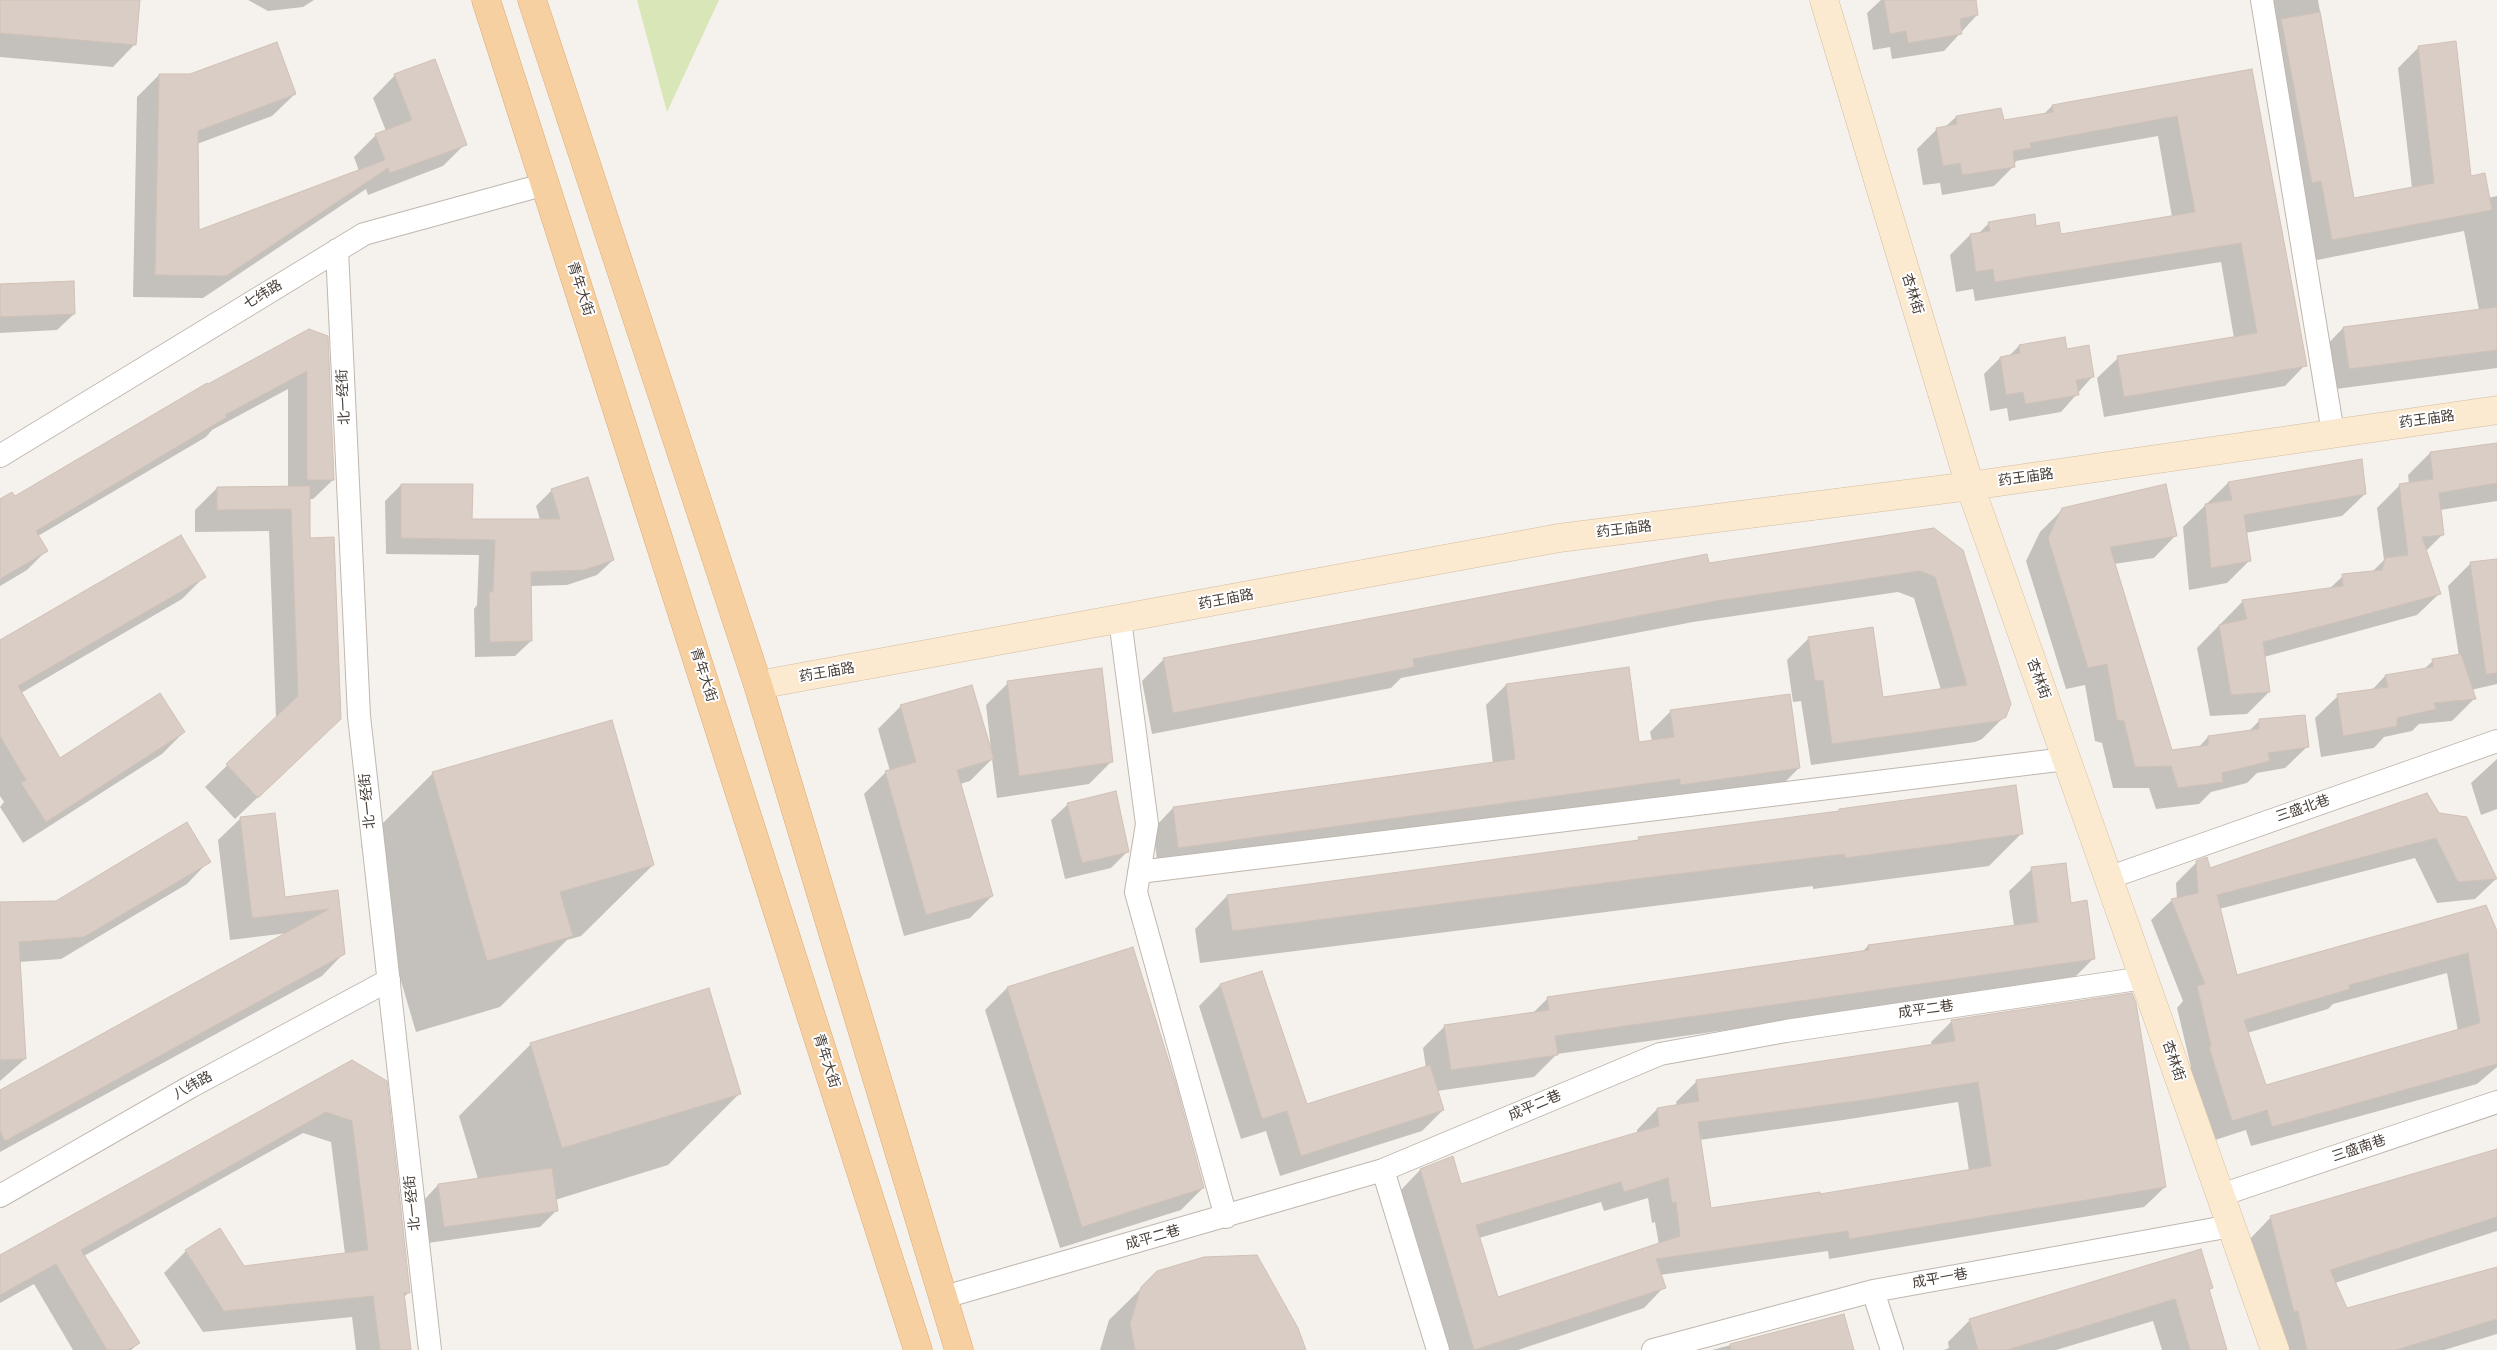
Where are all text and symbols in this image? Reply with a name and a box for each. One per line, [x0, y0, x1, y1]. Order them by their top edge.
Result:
street label: 青年大街 [563, 260, 597, 318]
street label: 杏林街 [1898, 271, 1926, 317]
street label: 七纬路 [241, 277, 285, 313]
street label: 北一经街 [334, 369, 354, 425]
street label: 药王庙路 [2398, 408, 2456, 432]
street label: 药王庙路 [1997, 466, 2055, 490]
street label: 药王庙路 [1595, 518, 1653, 542]
street label: 药王庙路 [1197, 586, 1255, 614]
street label: 青年大街 [686, 646, 720, 704]
street label: 杏林街 [2023, 656, 2053, 702]
street label: 药王庙路 [798, 660, 856, 686]
street label: 北一经街 [357, 772, 379, 830]
street label: 三盛北巷 [2274, 792, 2332, 826]
street label: 成平二巷 [1897, 998, 1955, 1022]
street label: 青年大街 [809, 1032, 843, 1090]
street label: 杏林街 [2158, 1038, 2188, 1084]
street label: 八纬路 [171, 1068, 215, 1104]
street label: 成平二巷 [1506, 1087, 1564, 1125]
street label: 三盛南巷 [2330, 1132, 2388, 1166]
street label: 北一经街 [402, 1174, 424, 1232]
street label: 成平二巷 [1124, 1222, 1182, 1254]
street label: 成平一巷 [1911, 1266, 1969, 1292]

